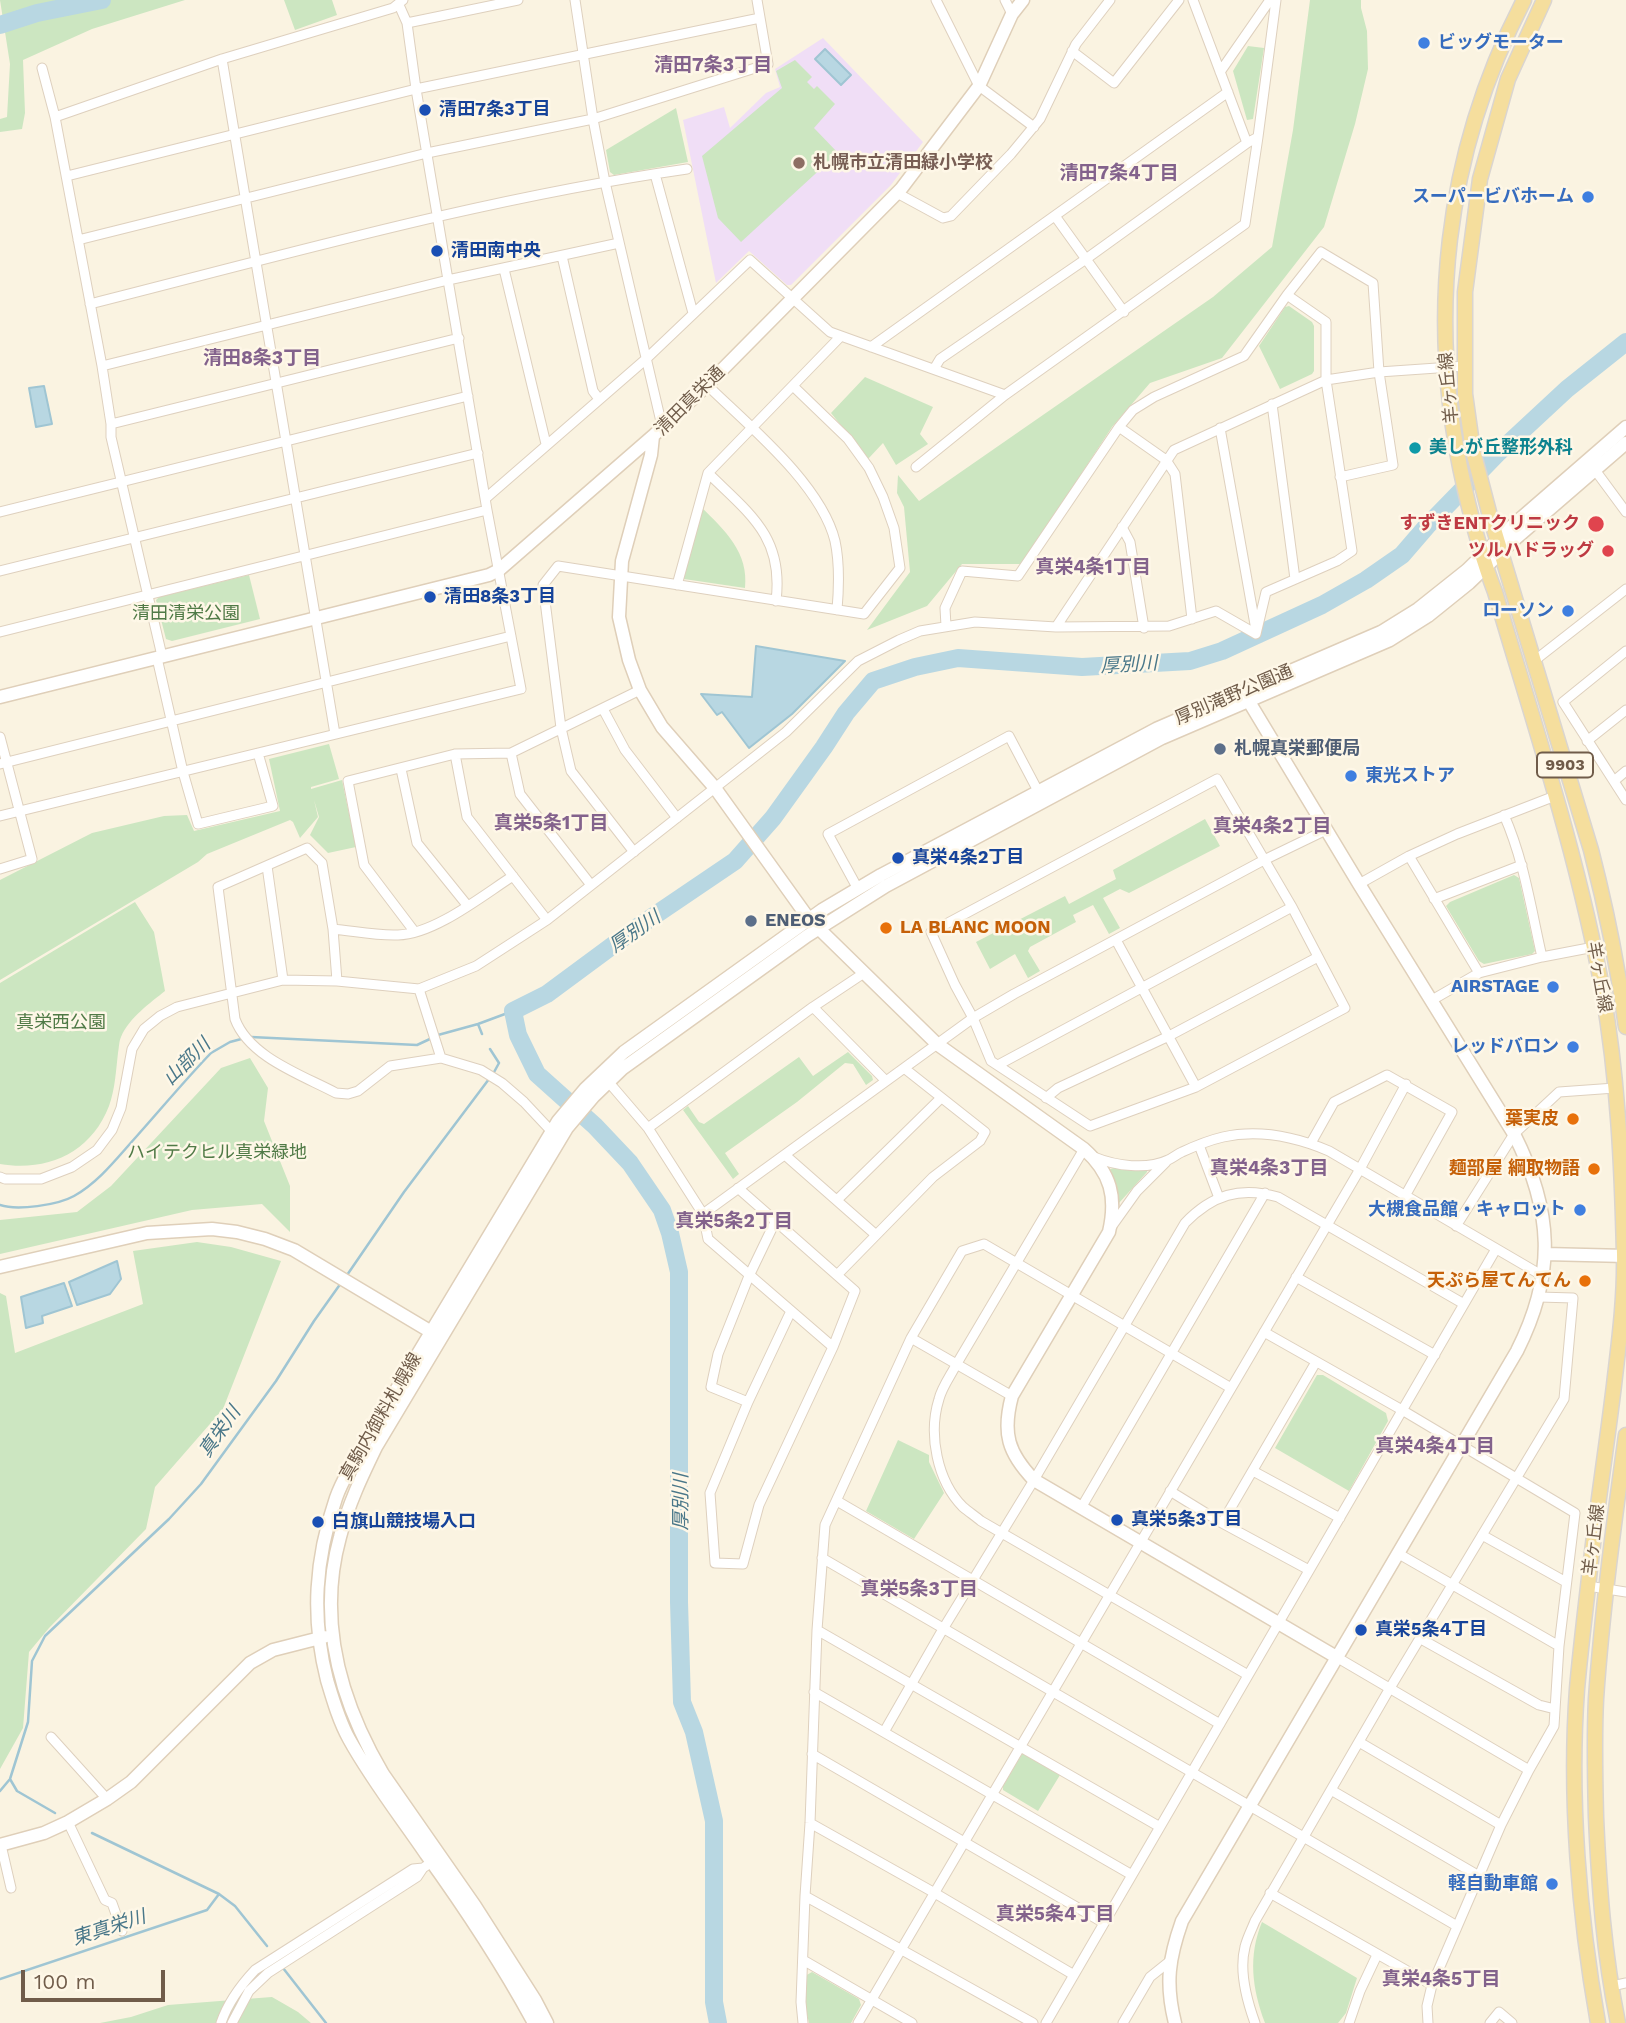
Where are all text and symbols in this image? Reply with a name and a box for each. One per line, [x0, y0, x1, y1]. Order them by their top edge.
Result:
place label: ビッグモーター [1438, 32, 1564, 54]
marker: ビッグモーター [1416, 35, 1432, 51]
district label: 清田7条3丁目 [654, 54, 772, 76]
place label: 清田7条3丁目 [439, 99, 551, 121]
marker: 清田7条3丁目 [417, 102, 433, 118]
place label: 札幌市立清田緑小学校 [813, 152, 993, 174]
marker: 札幌市立清田緑小学校 [791, 155, 807, 171]
district label: 清田7条4丁目 [1060, 162, 1178, 184]
place label: スーパービバホーム [1412, 186, 1574, 208]
marker: スーパービバホーム [1580, 189, 1596, 205]
place label: 清田南中央 [451, 240, 541, 262]
marker: 清田南中央 [429, 243, 445, 259]
district label: 清田8条3丁目 [203, 347, 321, 369]
street label: 羊ヶ丘線 [1435, 351, 1463, 425]
street label: 清田真栄通 [651, 362, 729, 440]
place label: 美しが丘整形外科 [1429, 437, 1573, 459]
marker: 美しが丘整形外科 [1407, 440, 1423, 456]
place label: すずきENTクリニック [1400, 513, 1580, 535]
marker: すずきENTクリニック [1586, 514, 1606, 534]
place label: ツルハドラッグ [1468, 540, 1594, 562]
marker: ツルハドラッグ [1600, 543, 1616, 559]
district label: 真栄4条1丁目 [1035, 556, 1151, 578]
place label: 清田8条3丁目 [444, 586, 556, 608]
marker: 清田8条3丁目 [422, 589, 438, 605]
place label: ローソン [1482, 600, 1554, 622]
park label: 清田清栄公園 [132, 603, 240, 625]
marker: ローソン [1560, 603, 1576, 619]
water label: 厚別川 [1100, 652, 1158, 678]
street label: 厚別滝野公園通 [1172, 660, 1296, 730]
place label: 札幌真栄郵便局 [1234, 738, 1360, 760]
marker: 札幌真栄郵便局 [1212, 741, 1228, 757]
road number: 9903 [1537, 752, 1593, 778]
place label: 東光ストア [1365, 765, 1455, 787]
marker: 東光ストア [1343, 768, 1359, 784]
district label: 真栄5条1丁目 [494, 812, 608, 834]
district label: 真栄4条2丁目 [1213, 815, 1331, 837]
place label: 真栄4条2丁目 [912, 847, 1024, 869]
marker: 真栄4条2丁目 [890, 850, 906, 866]
water label: 厚別川 [605, 906, 665, 958]
place label: ENEOS [765, 910, 826, 932]
marker: ENEOS [743, 913, 759, 929]
place label: LA BLANC MOON [900, 917, 1050, 939]
marker: LA BLANC MOON [878, 920, 894, 936]
street label: 羊ヶ丘線 [1582, 940, 1616, 1014]
place label: AIRSTAGE [1451, 976, 1539, 998]
marker: AIRSTAGE [1545, 979, 1561, 995]
park label: 真栄西公園 [16, 1012, 106, 1034]
water label: 山部川 [159, 1034, 215, 1090]
place label: レッドバロン [1451, 1036, 1559, 1058]
marker: レッドバロン [1565, 1039, 1581, 1055]
place label: 葉実皮 [1505, 1108, 1559, 1130]
marker: 葉実皮 [1565, 1111, 1581, 1127]
park label: ハイテクヒル真栄緑地 [127, 1142, 307, 1164]
district label: 真栄4条3丁目 [1210, 1157, 1328, 1179]
place label: 麺部屋 綱取物語 [1449, 1158, 1580, 1180]
marker: 麺部屋 綱取物語 [1586, 1161, 1602, 1177]
place label: 大槻食品館・キャロット [1368, 1199, 1566, 1221]
marker: 大槻食品館・キャロット [1572, 1202, 1588, 1218]
district label: 真栄5条2丁目 [675, 1210, 793, 1232]
place label: 天ぷら屋てんてん [1427, 1270, 1571, 1292]
marker: 天ぷら屋てんてん [1577, 1273, 1593, 1289]
street label: 真駒内御料札幌線 [336, 1349, 426, 1485]
water label: 真栄川 [194, 1402, 246, 1462]
district label: 真栄4条4丁目 [1375, 1435, 1495, 1457]
water label: 厚別川 [670, 1474, 692, 1530]
street label: 羊ヶ丘線 [1579, 1503, 1609, 1577]
place label: 真栄5条3丁目 [1131, 1509, 1242, 1531]
place label: 白旗山競技場入口 [332, 1511, 476, 1533]
marker: 真栄5条3丁目 [1109, 1512, 1125, 1528]
marker: 白旗山競技場入口 [310, 1514, 326, 1530]
district label: 真栄5条3丁目 [860, 1578, 978, 1600]
place label: 真栄5条4丁目 [1375, 1619, 1487, 1641]
marker: 真栄5条4丁目 [1353, 1622, 1369, 1638]
place label: 軽自動車館 [1448, 1873, 1538, 1895]
marker: 軽自動車館 [1544, 1876, 1560, 1892]
district label: 真栄5条4丁目 [996, 1903, 1114, 1925]
water label: 東真栄川 [69, 1905, 149, 1951]
scale bar [24, 1956, 168, 2000]
district label: 真栄4条5丁目 [1382, 1968, 1500, 1990]
text: 100 m [34, 1969, 96, 1994]

